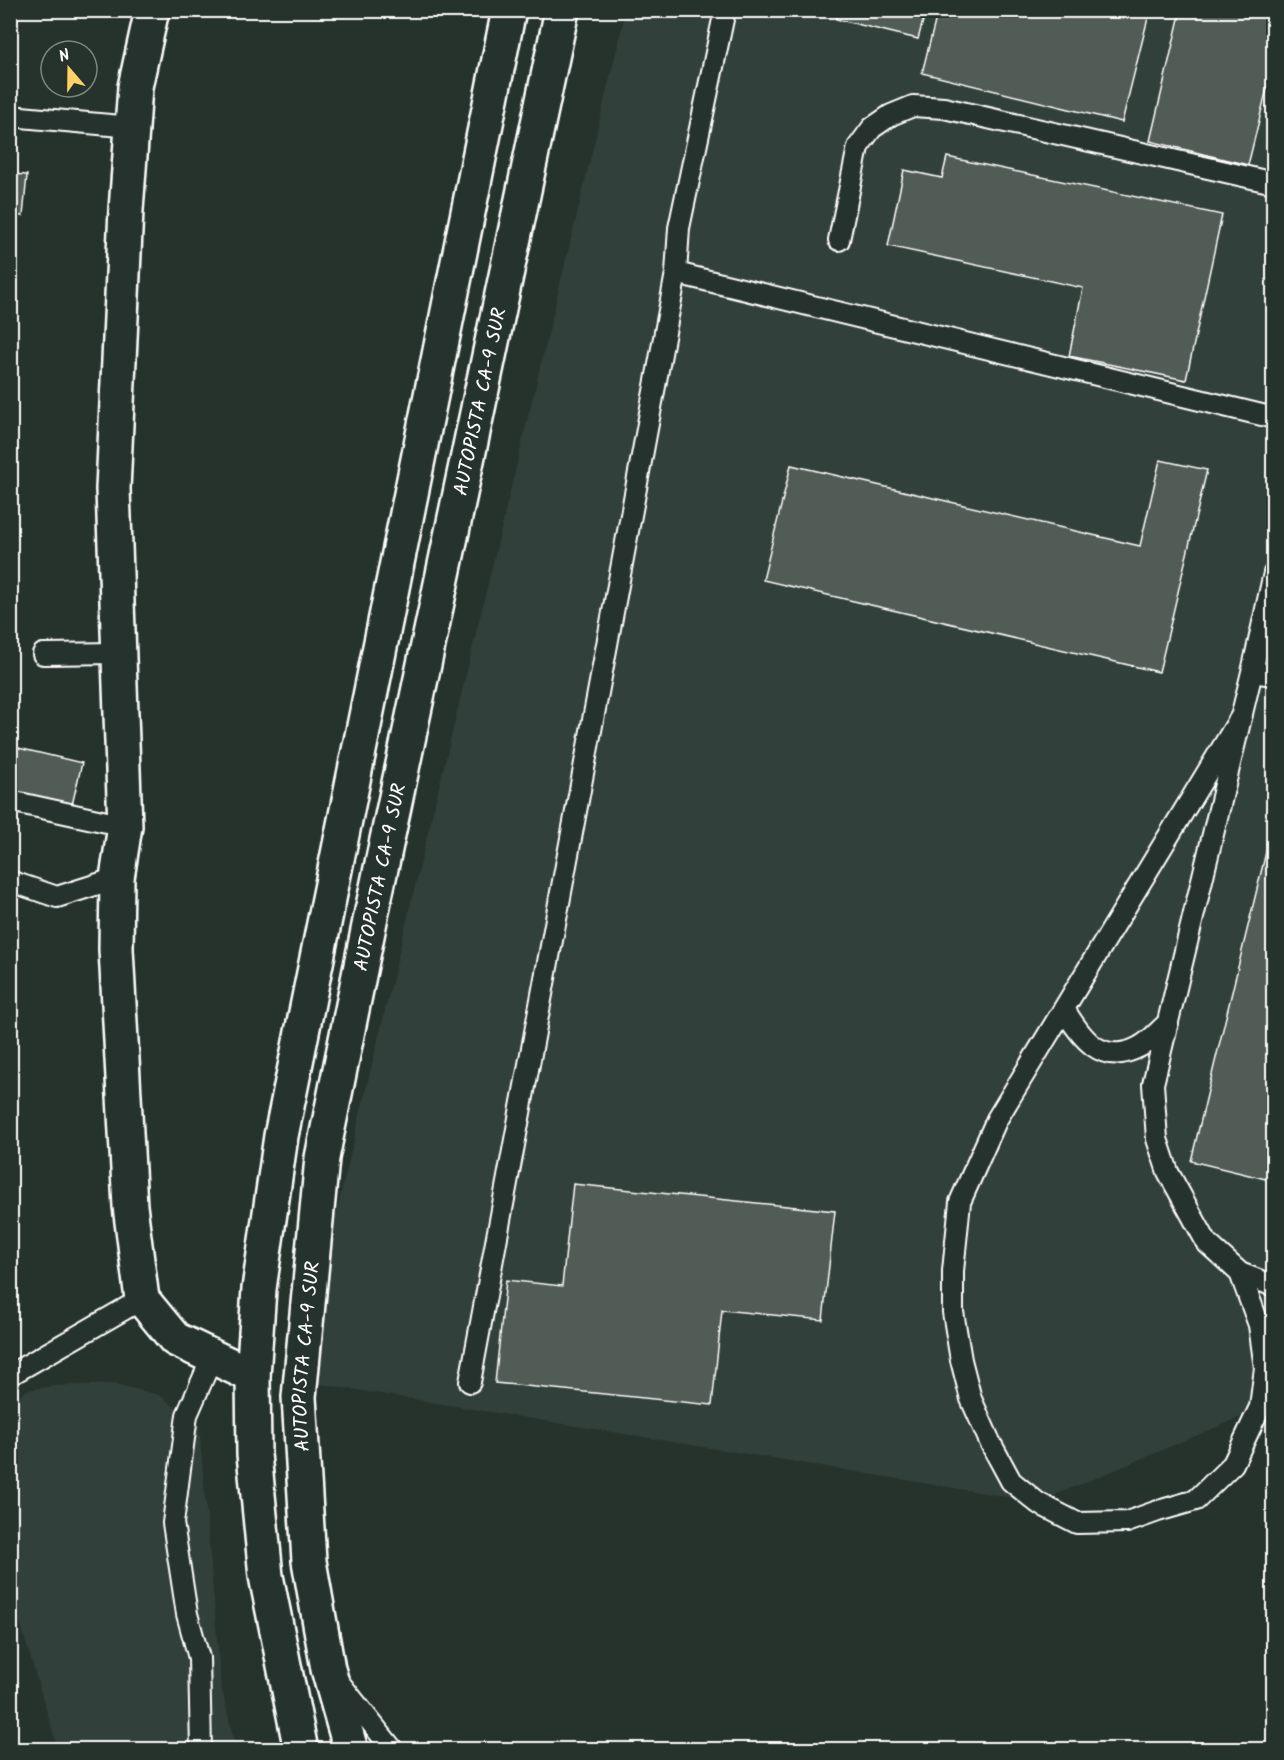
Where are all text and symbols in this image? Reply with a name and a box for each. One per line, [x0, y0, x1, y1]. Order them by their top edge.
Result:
north arrow [39, 39, 99, 99]
text: N [55, 43, 73, 70]
street label: AUTOPISTA CA-9 SUR [446, 305, 517, 499]
street label: AUTOPISTA CA-9 SUR [346, 780, 417, 974]
street label: AUTOPISTA CA-9 SUR [285, 1260, 330, 1452]

